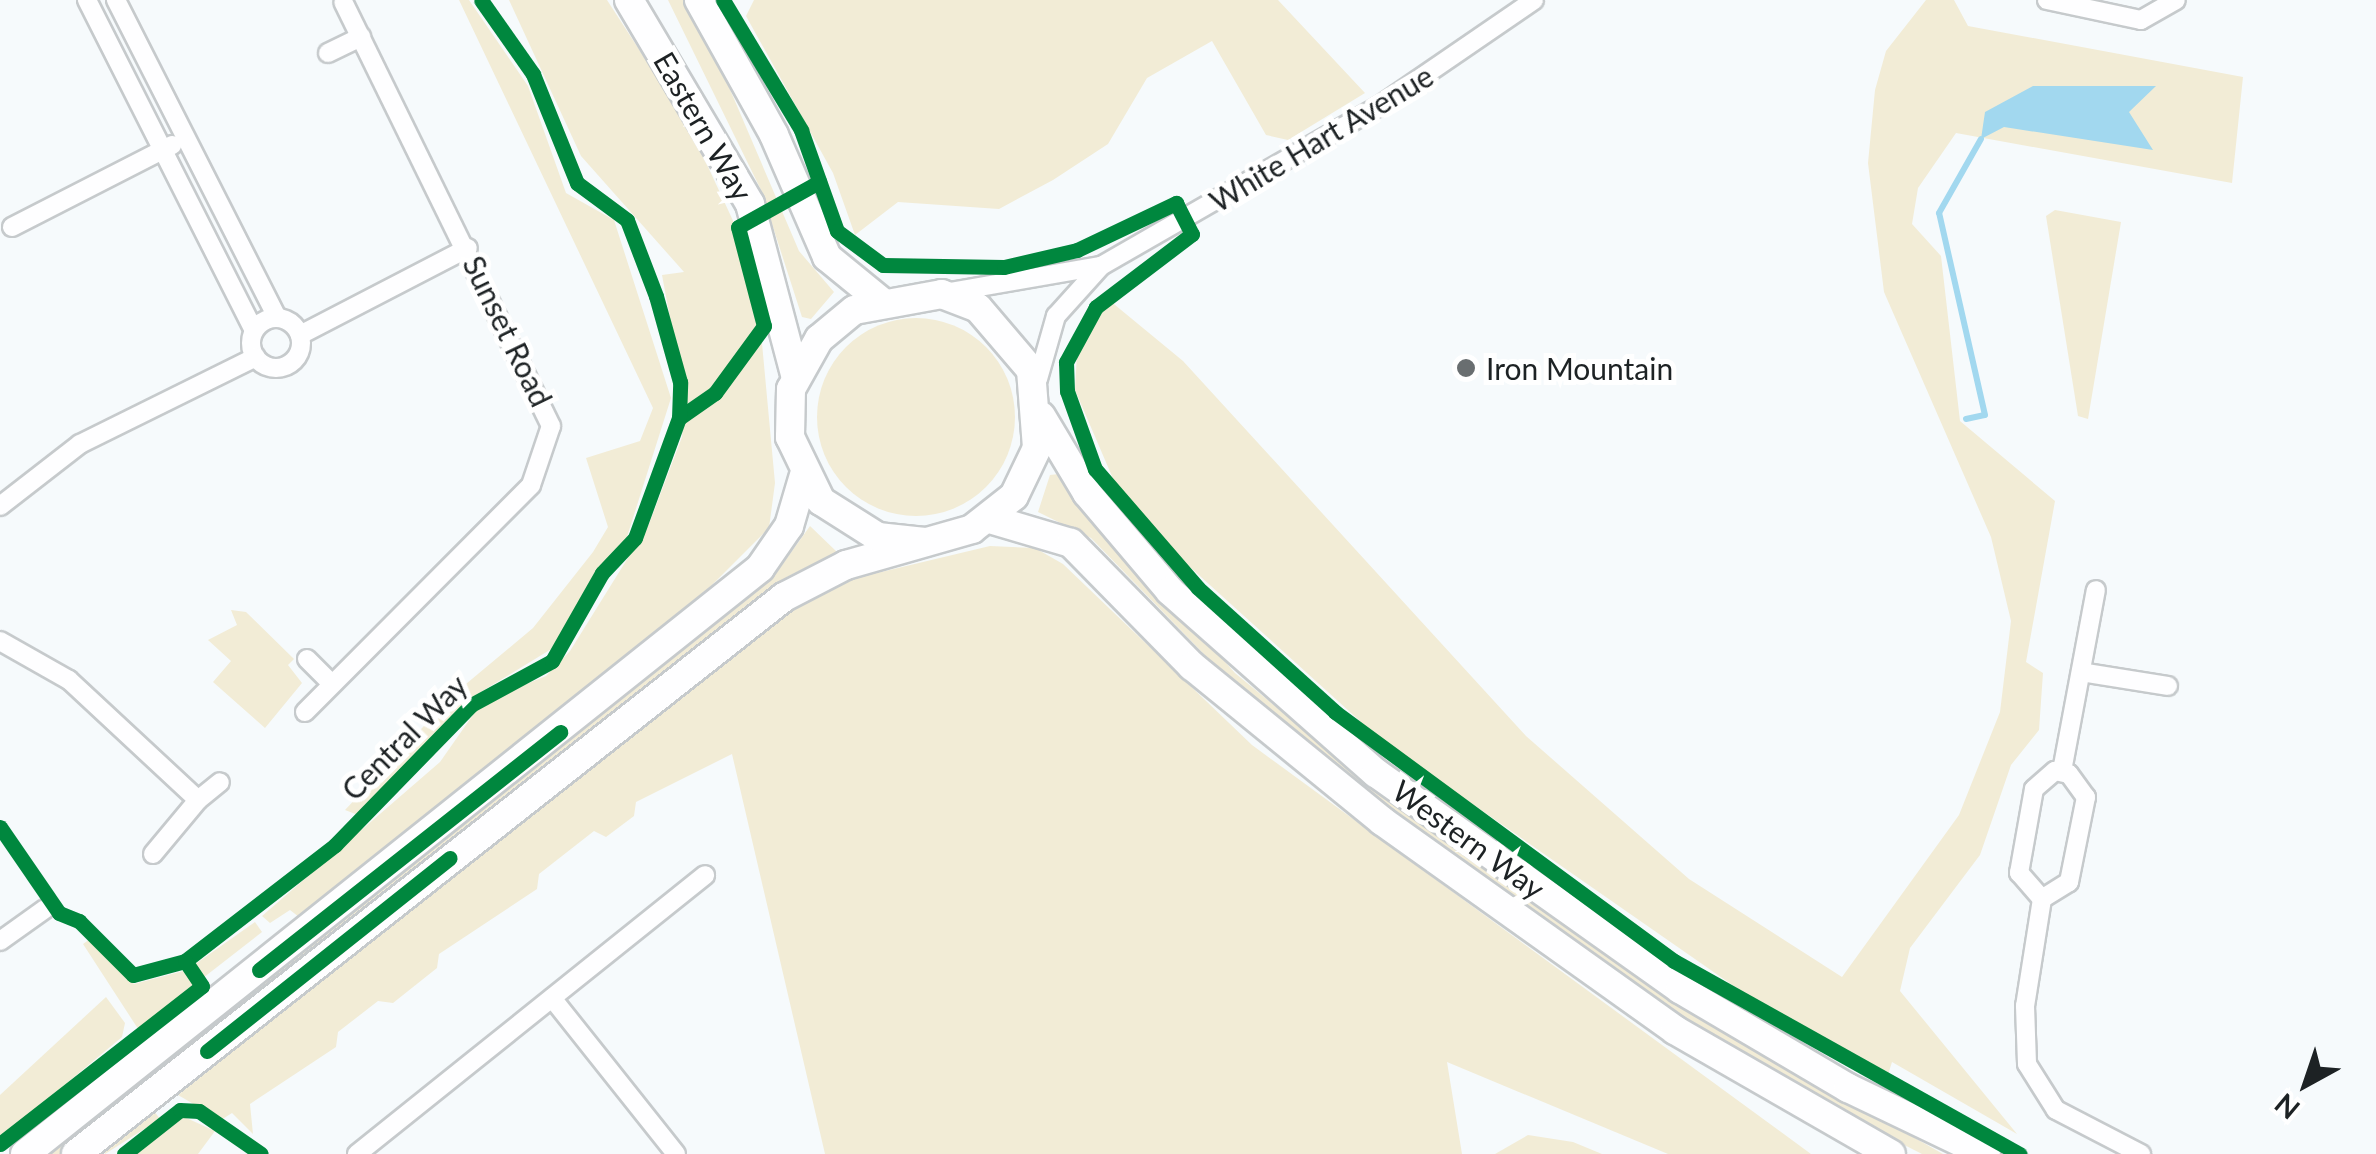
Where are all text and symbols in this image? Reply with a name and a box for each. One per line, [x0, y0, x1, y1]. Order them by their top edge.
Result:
street label: Eastern Way [647, 45, 761, 207]
street label: White Hart Avenue [1202, 57, 1440, 219]
street label: Sunset Road [456, 250, 560, 412]
place label: Iron Mountain [1486, 350, 1673, 386]
marker: Iron Mountain [1455, 357, 1477, 379]
street label: Central Way [334, 667, 474, 807]
street label: Western Way [1386, 772, 1552, 906]
north arrow [2256, 1034, 2356, 1134]
text: N [2268, 1087, 2306, 1127]

